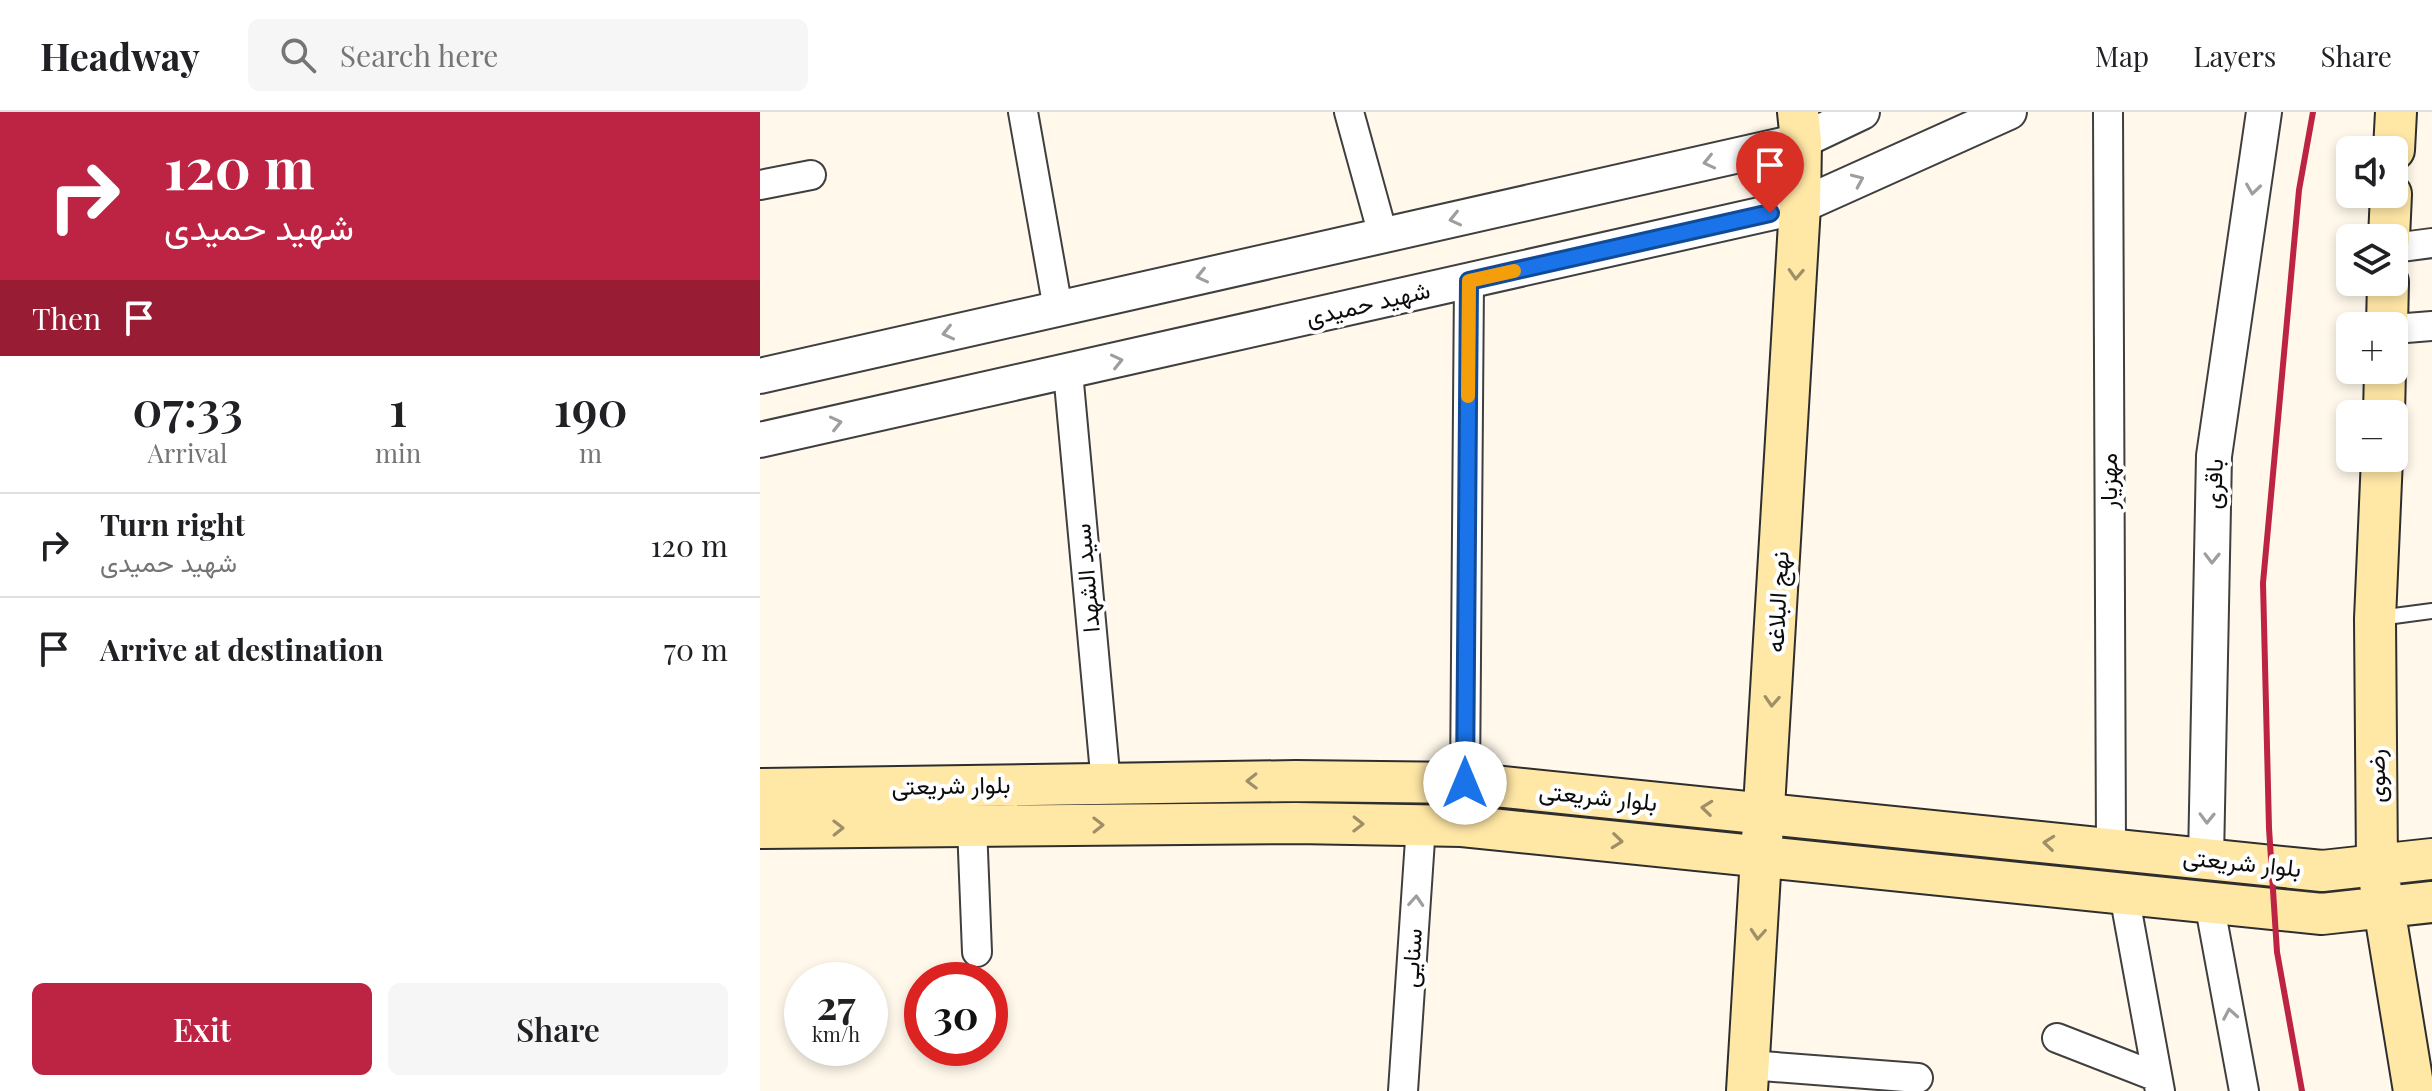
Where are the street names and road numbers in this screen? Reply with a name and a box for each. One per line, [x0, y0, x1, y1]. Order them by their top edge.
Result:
street label: شهید حمیدی [1302, 272, 1433, 333]
street label: مهزیار [2091, 453, 2124, 510]
street label: باقری [2195, 458, 2230, 510]
street label: سید الشهدا [1064, 522, 1107, 634]
street label: نهج البلاغه [1757, 550, 1798, 654]
street label: رضوی [2359, 749, 2392, 803]
street label: بلوار شریعتی [891, 767, 1011, 802]
street label: بلوار شریعتی [1537, 773, 1659, 818]
street label: بلوار شریعتی [2181, 839, 2303, 884]
street label: سنایی [1392, 927, 1428, 989]

